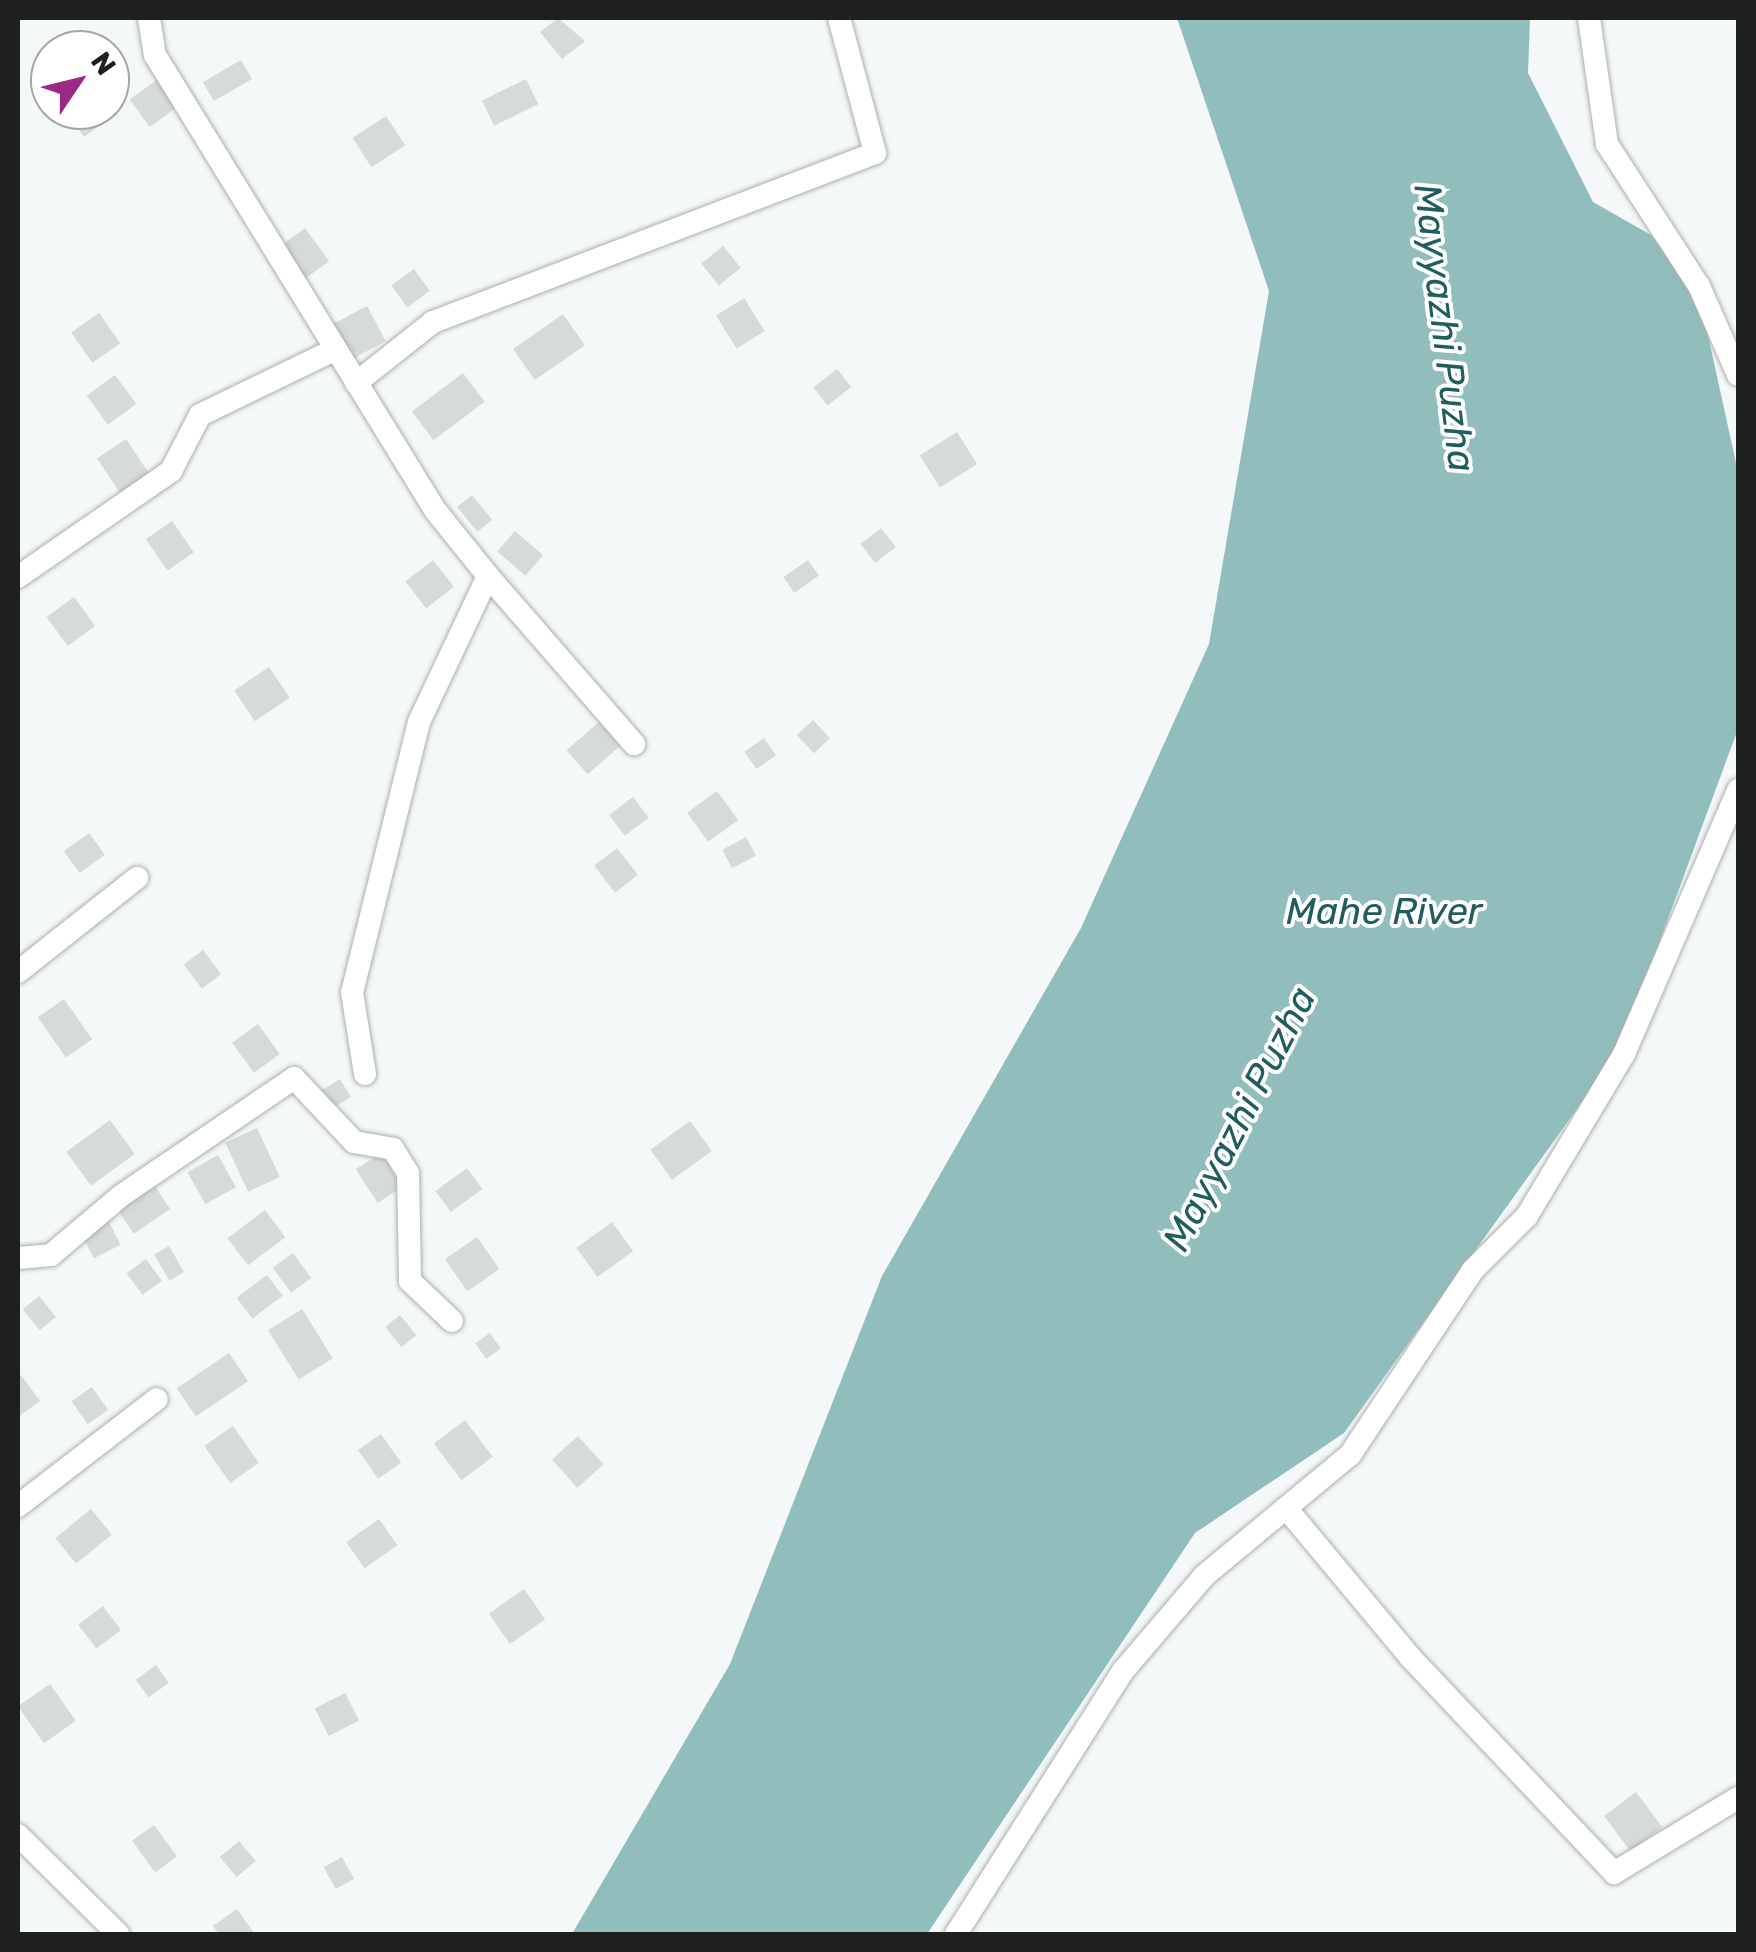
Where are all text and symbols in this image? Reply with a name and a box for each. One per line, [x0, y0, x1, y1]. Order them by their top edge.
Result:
north arrow [30, 30, 130, 130]
text: N [84, 46, 123, 81]
water label: Mayyazhi Puzha [1404, 181, 1484, 475]
water label: Mahe River [1286, 889, 1482, 935]
water label: Mayyazhi Puzha [1154, 979, 1326, 1259]

